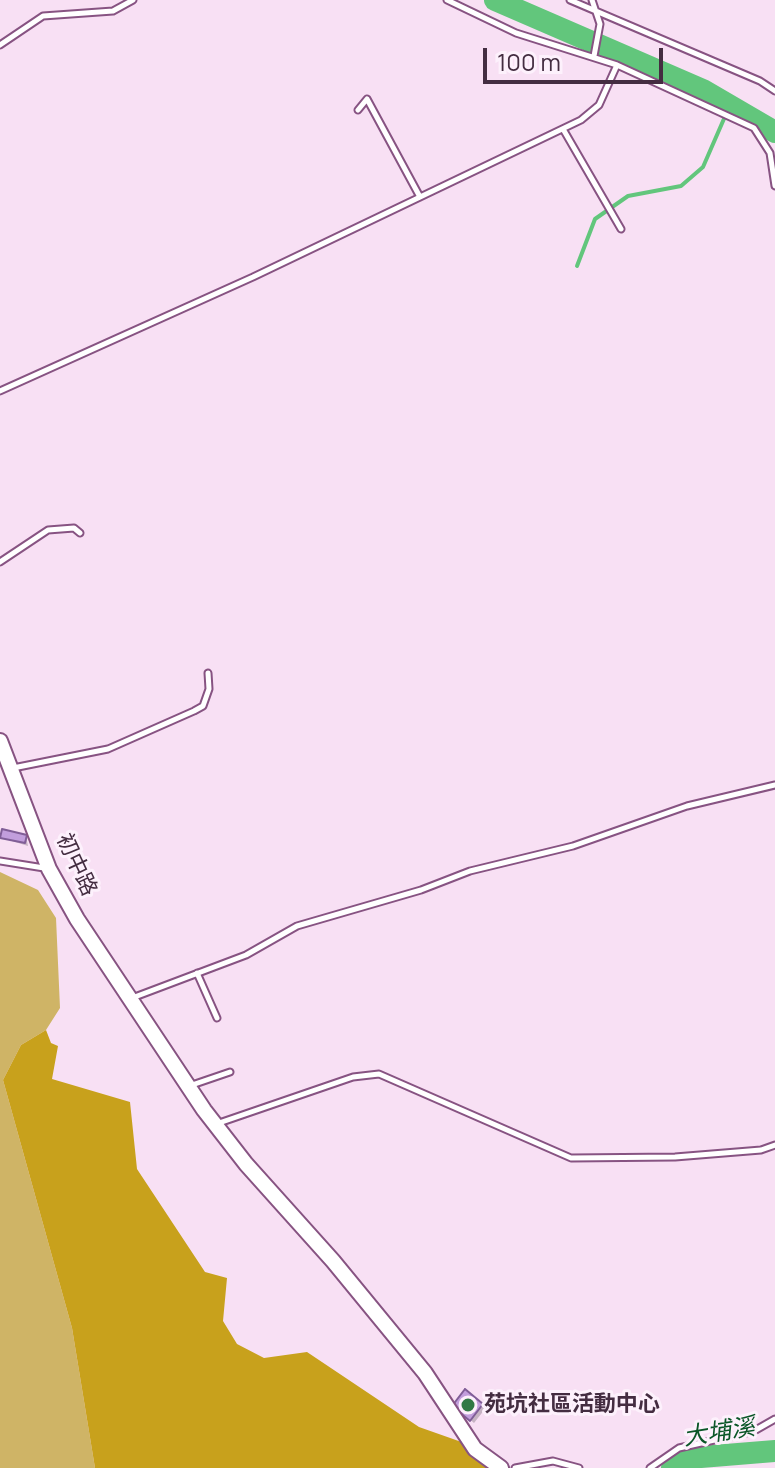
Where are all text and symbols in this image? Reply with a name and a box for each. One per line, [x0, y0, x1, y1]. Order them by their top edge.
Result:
scale bar [487, 32, 667, 82]
text: 100 m [497, 45, 561, 78]
street label: 初中路 [50, 830, 102, 900]
place label: 苑坑社區活動中心 [484, 1392, 660, 1418]
marker: 苑坑社區活動中心 [459, 1396, 477, 1414]
water label: 大埔溪 [681, 1413, 757, 1453]

